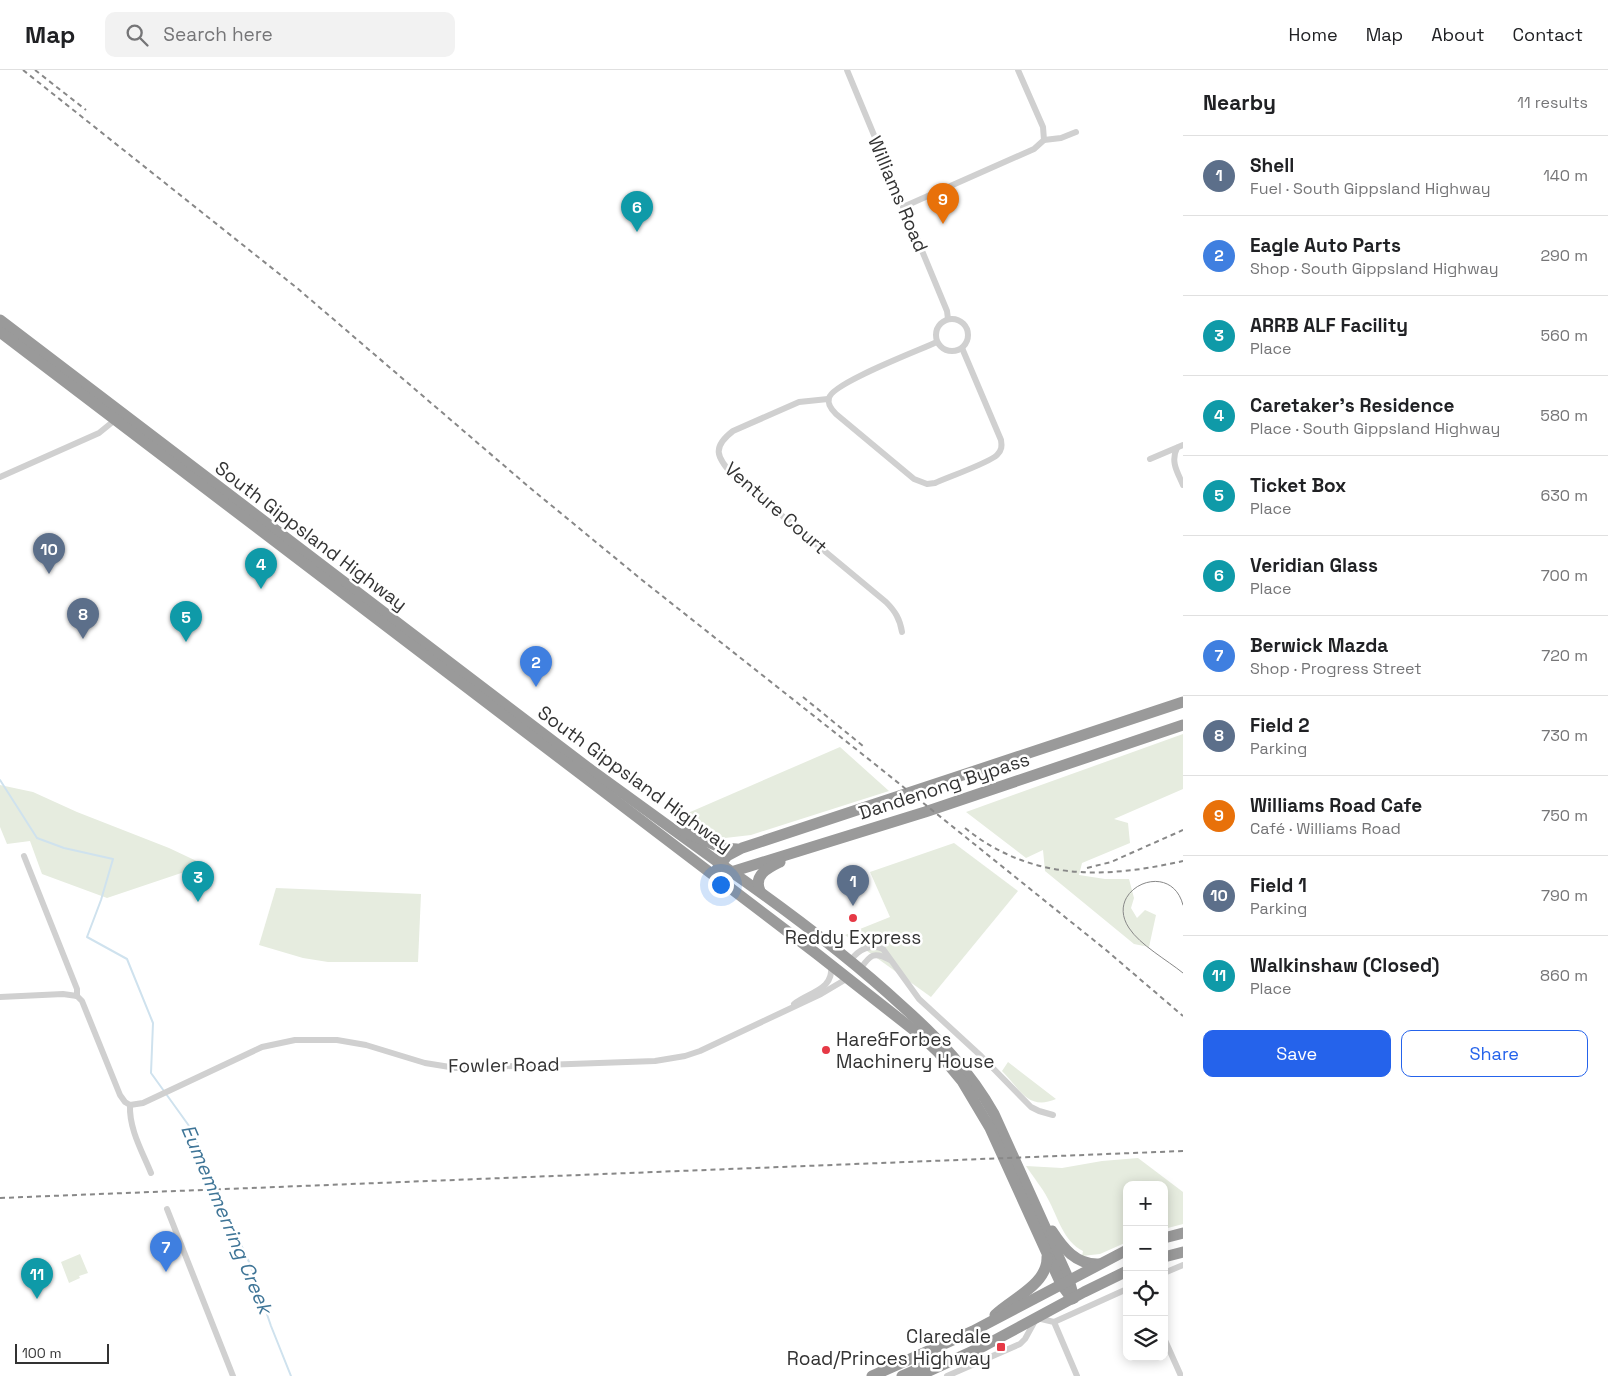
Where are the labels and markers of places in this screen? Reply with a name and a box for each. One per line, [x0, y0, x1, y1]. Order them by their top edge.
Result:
pin: 9 [927, 183, 959, 224]
pin: 6 [621, 191, 653, 232]
pin: 10 [33, 533, 65, 574]
pin: 4 [245, 548, 277, 589]
pin: 8 [67, 598, 99, 639]
pin: 5 [170, 601, 202, 642]
pin: 2 [520, 646, 552, 687]
pin: 3 [182, 861, 214, 902]
pin: 1 [837, 865, 869, 906]
marker: Reddy Express [847, 912, 859, 924]
place label: Reddy Express [785, 925, 921, 950]
place label: Hare&Forbes Machinery House [836, 1027, 994, 1074]
marker: Hare&Forbes Machinery House [820, 1044, 832, 1056]
pin: 7 [150, 1231, 182, 1272]
pin: 11 [21, 1258, 53, 1299]
place label: Claredale Road/Princes Highway [787, 1324, 991, 1371]
marker: Claredale Road/Princes Highway [995, 1341, 1007, 1353]

